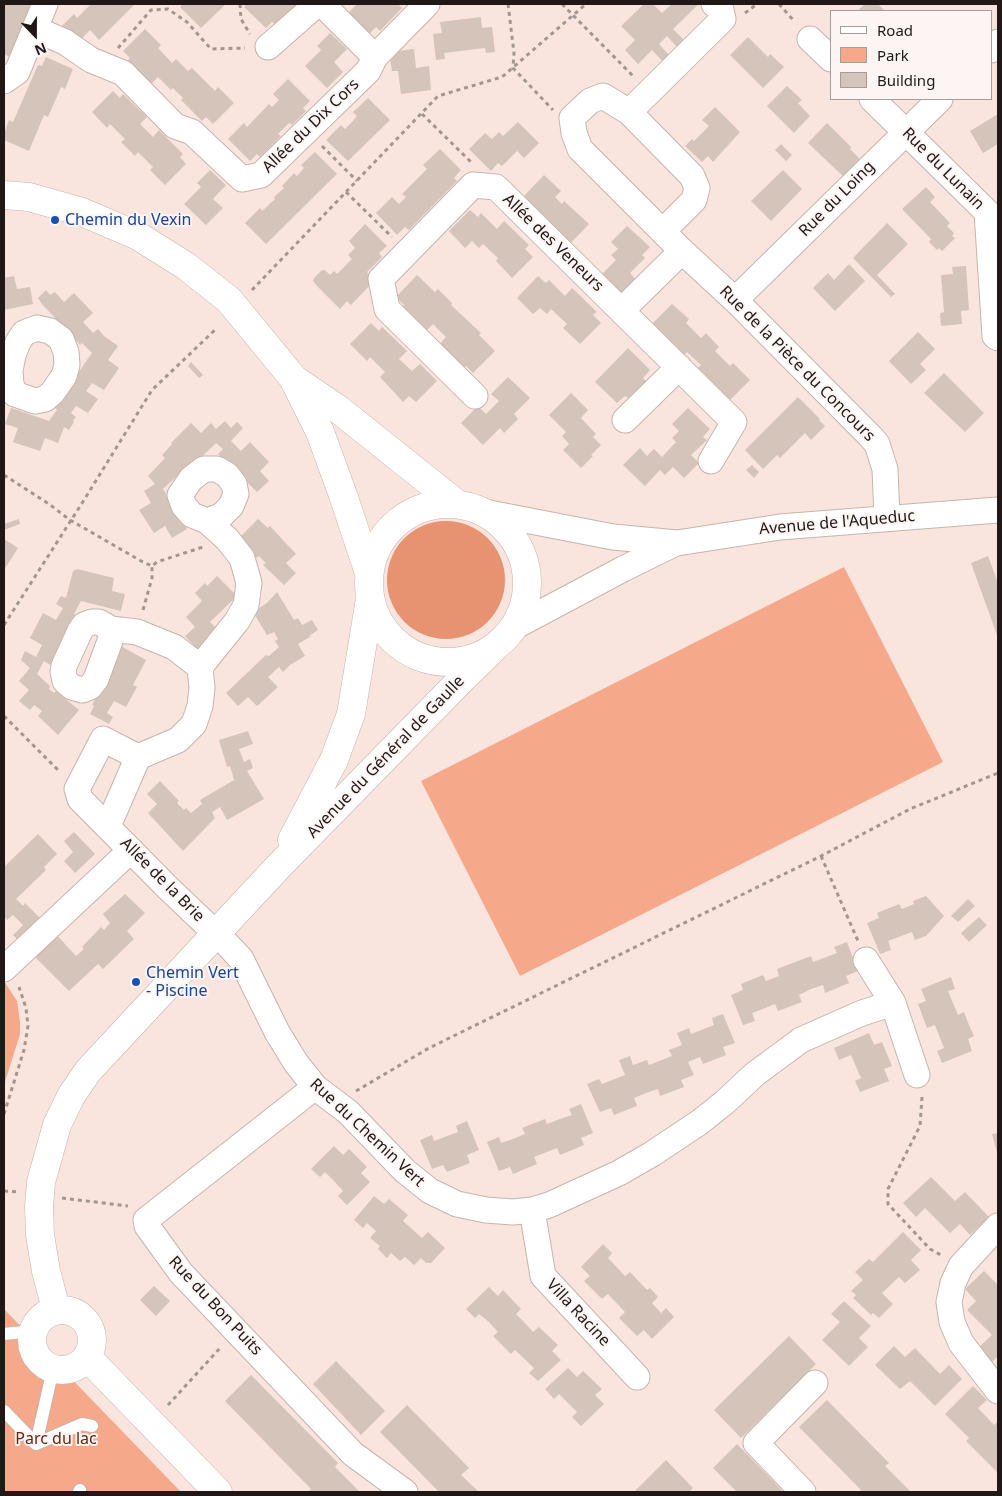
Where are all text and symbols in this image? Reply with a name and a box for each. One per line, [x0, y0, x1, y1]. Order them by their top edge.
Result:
north arrow [10, 10, 60, 60]
legend [830, 10, 992, 100]
text: Road [877, 20, 913, 40]
text: N [32, 38, 50, 60]
text: Park [877, 45, 909, 65]
text: Building [877, 70, 935, 90]
street label: Allée du Dix Cors [259, 75, 363, 177]
street label: Rue du Lunain [898, 124, 988, 214]
street label: Rue du Loing [795, 157, 879, 241]
street label: Allée des Veneurs [499, 190, 607, 296]
place label: Chemin du Vexin [65, 210, 192, 230]
marker: Chemin du Vexin [49, 214, 61, 226]
street label: Rue de la Pièce du Concours [715, 282, 879, 446]
street label: Avenue de l'Aqueduc [758, 507, 916, 539]
street label: Avenue du Général de Gaulle [303, 672, 469, 842]
street label: Allée de la Brie [116, 834, 208, 926]
place label: Chemin Vert - Piscine [146, 963, 239, 1001]
marker: Chemin Vert - Piscine [130, 976, 142, 988]
street label: Rue du Chemin Vert [306, 1075, 428, 1191]
street label: Rue du Bon Puits [164, 1253, 266, 1359]
street label: Villa Racine [542, 1275, 614, 1351]
park label: Parc du lac [15, 1429, 97, 1449]

